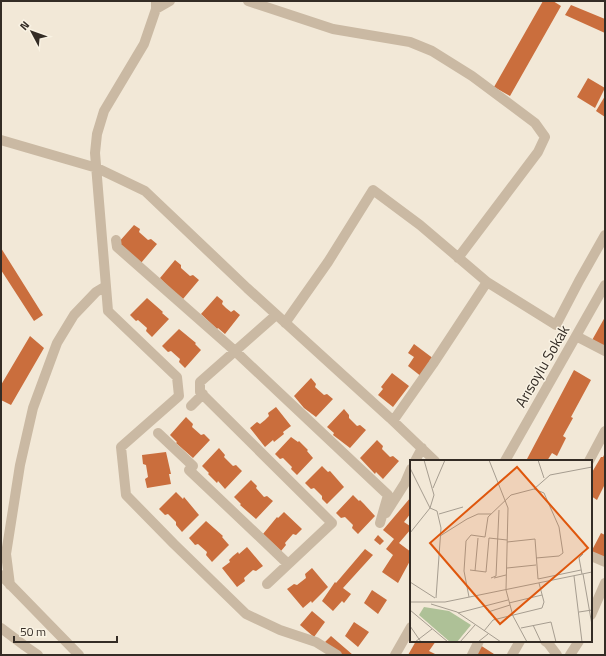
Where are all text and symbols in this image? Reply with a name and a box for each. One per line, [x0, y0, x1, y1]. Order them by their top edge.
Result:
north arrow [12, 12, 52, 52]
text: N [16, 17, 33, 34]
street label: Arısoylu Sokak [509, 320, 575, 412]
inset map [410, 460, 592, 642]
scale bar [14, 618, 117, 644]
text: 50 m [20, 622, 46, 641]

